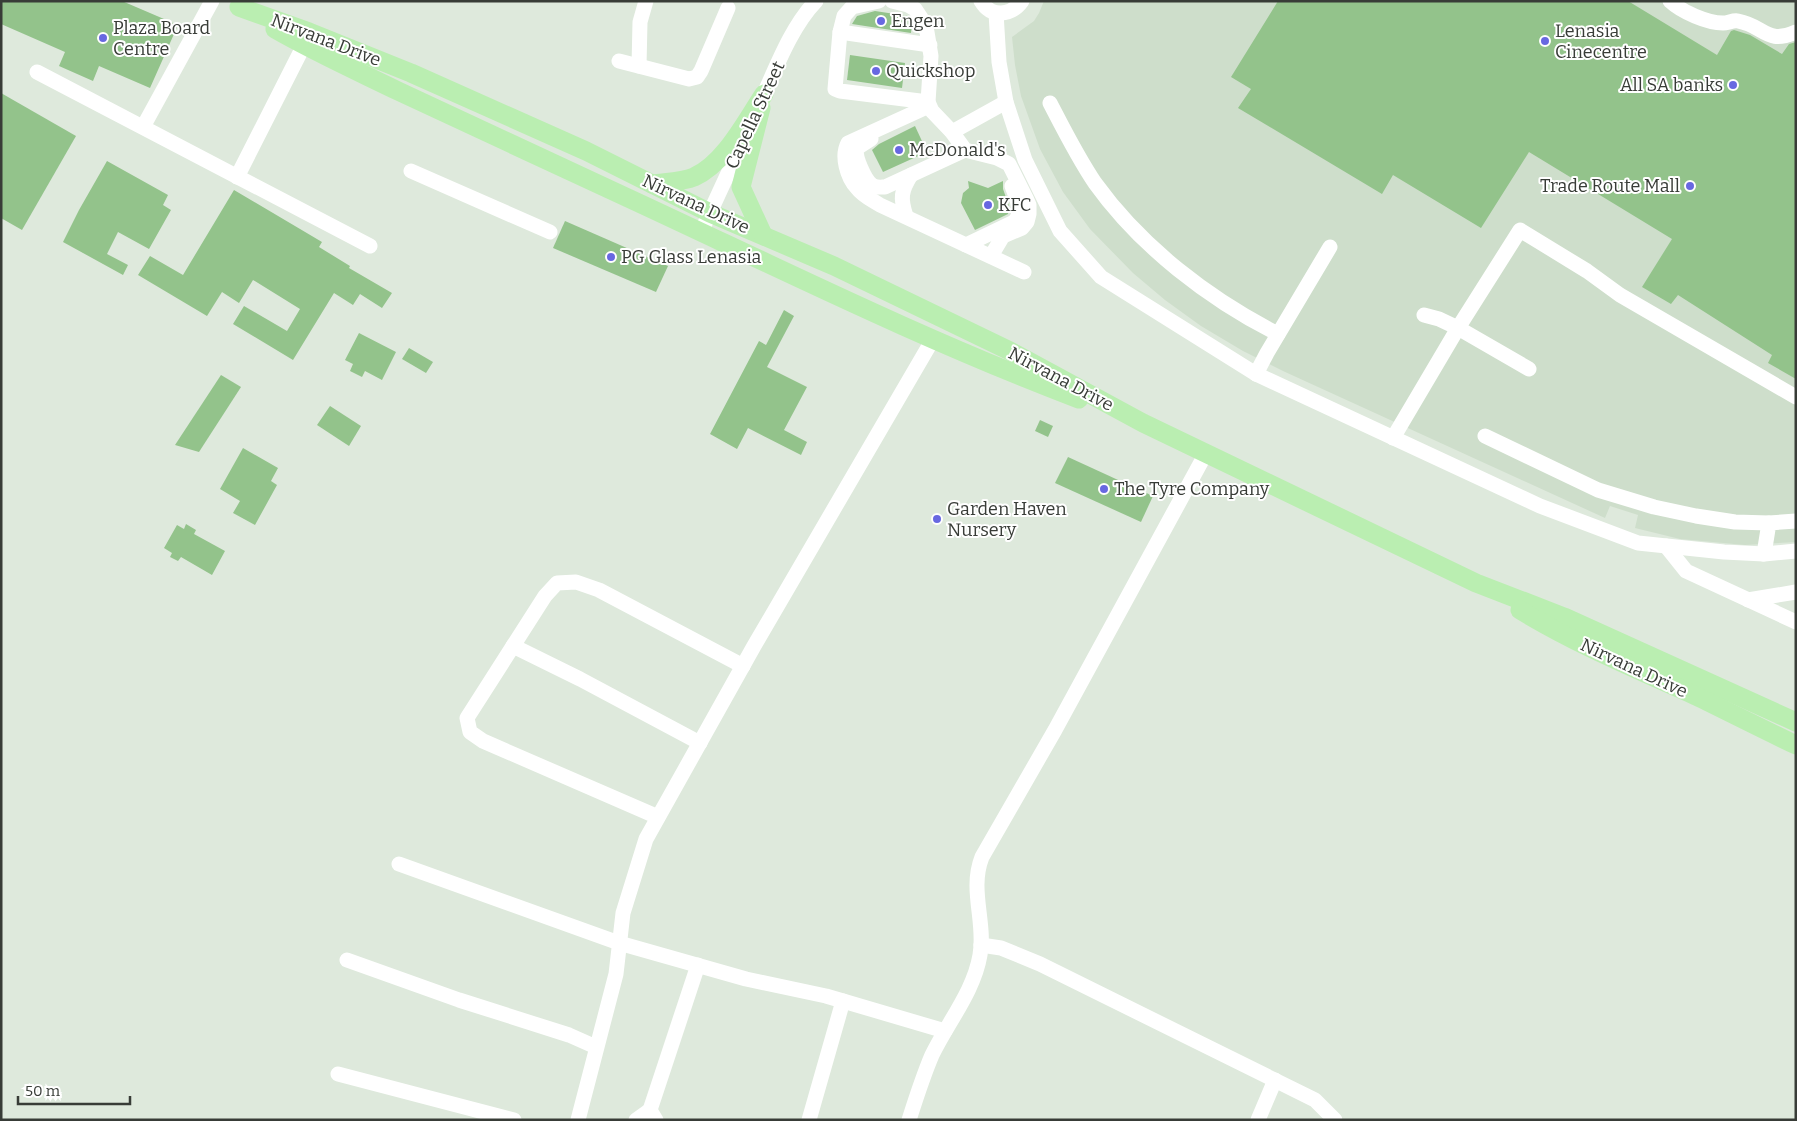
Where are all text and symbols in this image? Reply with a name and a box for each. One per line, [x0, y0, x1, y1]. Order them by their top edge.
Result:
street label: Nirvana Drive [268, 9, 384, 71]
place label: Engen [891, 10, 945, 32]
marker: Engen [875, 15, 887, 27]
place label: Plaza Board Centre [113, 17, 211, 60]
place label: Lenasia Cinecentre [1555, 20, 1647, 63]
marker: Plaza Board Centre [97, 32, 109, 44]
marker: Lenasia Cinecentre [1539, 35, 1551, 47]
street label: Capella Street [721, 57, 790, 172]
place label: Quickshop [886, 60, 975, 82]
marker: Quickshop [870, 65, 882, 77]
place label: All SA banks [1620, 74, 1723, 96]
marker: All SA banks [1727, 79, 1739, 91]
place label: McDonald's [909, 139, 1006, 161]
marker: McDonald's [893, 144, 905, 156]
street label: Nirvana Drive [639, 170, 753, 238]
place label: Trade Route Mall [1540, 175, 1680, 197]
marker: Trade Route Mall [1684, 180, 1696, 192]
place label: KFC [998, 194, 1031, 216]
marker: KFC [982, 199, 994, 211]
place label: PG Glass Lenasia [621, 246, 762, 268]
marker: PG Glass Lenasia [605, 251, 617, 263]
street label: Nirvana Drive [1005, 342, 1117, 416]
place label: The Tyre Company [1114, 478, 1270, 500]
marker: The Tyre Company [1098, 483, 1110, 495]
place label: Garden Haven Nursery [947, 498, 1067, 541]
marker: Garden Haven Nursery [931, 513, 943, 525]
street label: Nirvana Drive [1577, 634, 1691, 702]
scale bar [18, 1074, 130, 1106]
text: 50 m [25, 1082, 61, 1100]

